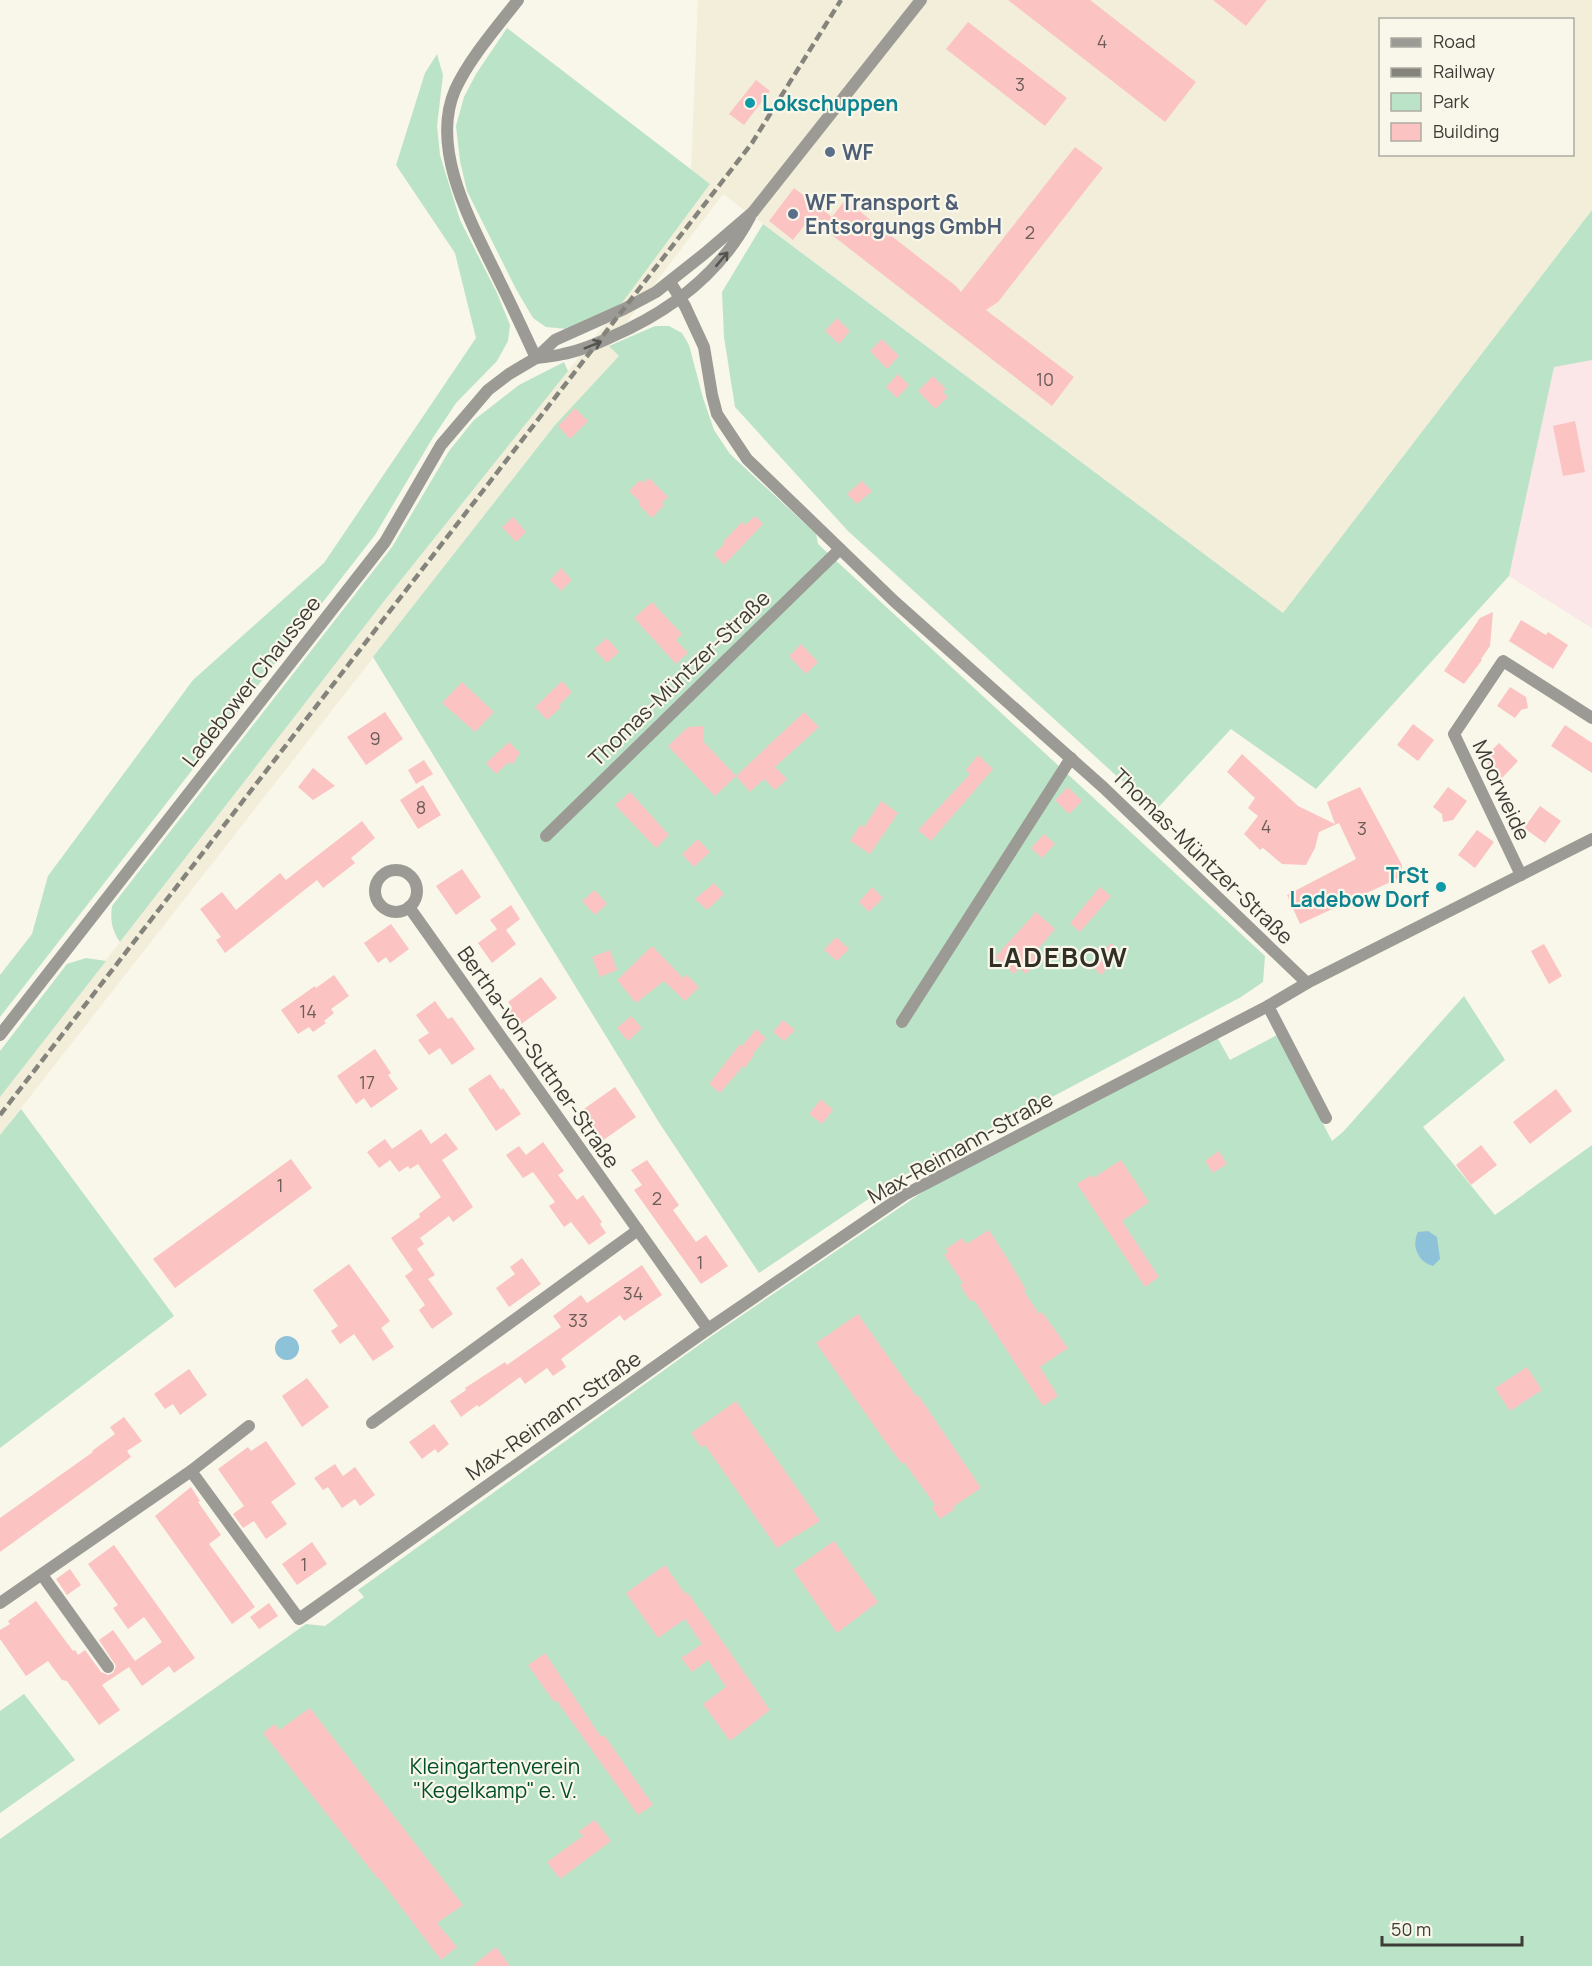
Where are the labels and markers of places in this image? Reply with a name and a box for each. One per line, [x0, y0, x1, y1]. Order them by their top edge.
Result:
place label: Lokschuppen [762, 89, 898, 117]
marker: Lokschuppen [743, 96, 757, 110]
place label: WF [842, 138, 873, 166]
marker: WF [823, 145, 837, 159]
place label: WF Transport & Entsorgungs GmbH [805, 188, 1002, 240]
marker: WF Transport & Entsorgungs GmbH [786, 207, 800, 221]
place label: TrSt Ladebow Dorf [1290, 861, 1429, 913]
marker: TrSt Ladebow Dorf [1434, 880, 1448, 894]

